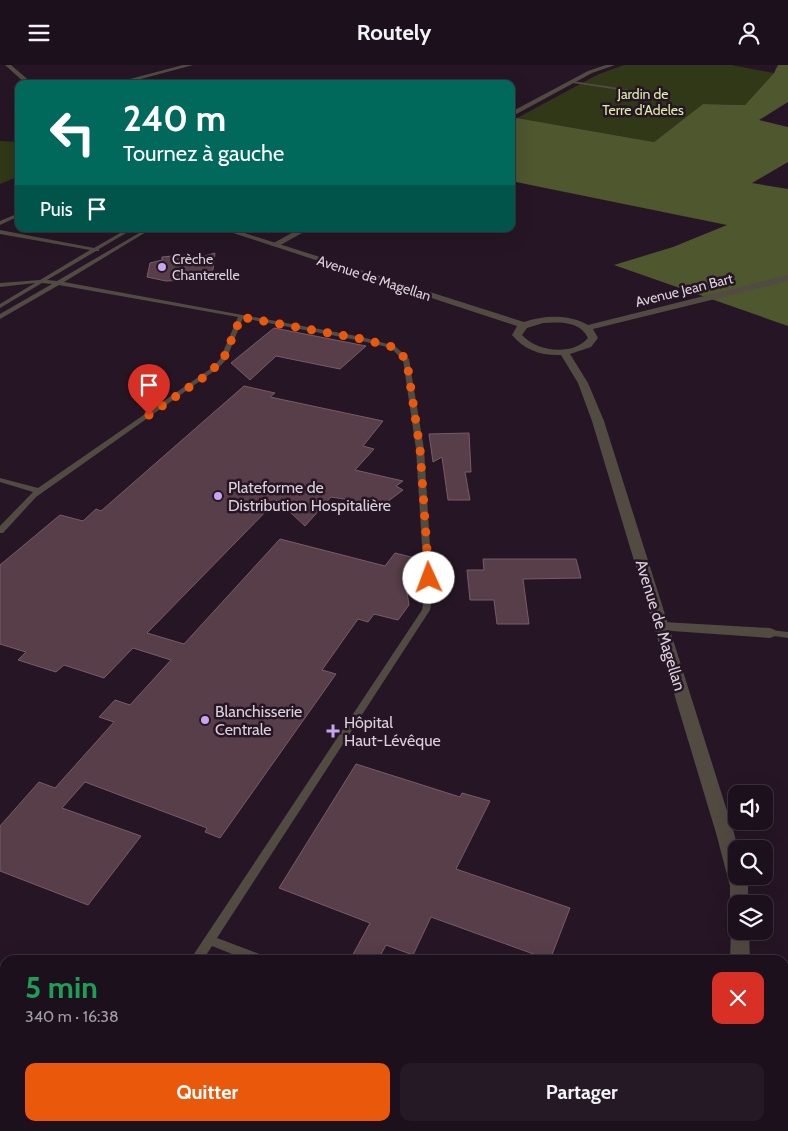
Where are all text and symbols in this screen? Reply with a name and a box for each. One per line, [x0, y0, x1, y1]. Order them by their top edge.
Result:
icon: menu [25, 19, 53, 47]
text: Routely [357, 19, 431, 46]
icon: person [735, 19, 763, 47]
park label: Jardin de Terre d'Adeles [602, 85, 684, 119]
text: 240 m [123, 97, 226, 140]
icon: left [40, 100, 105, 165]
text: Tournez à gauche [123, 140, 284, 167]
icon: arrive [83, 195, 111, 223]
text: Puis [40, 198, 73, 221]
place label: Crèche Chanterelle [172, 250, 240, 284]
street label: Avenue de Magellan [315, 251, 433, 305]
marker: Crèche Chanterelle [156, 261, 168, 273]
street label: Avenue Jean Bart [633, 269, 735, 311]
pin [128, 364, 170, 415]
icon: arrive [135, 371, 163, 399]
place label: Plateforme de Distribution Hospitalière [228, 478, 391, 515]
marker: Plateforme de Distribution Hospitalière [212, 490, 224, 502]
position arrow [402, 551, 454, 603]
street label: Avenue de Magellan [632, 557, 689, 693]
place label: Blanchisserie Centrale [215, 702, 302, 739]
place label: Hôpital Haut-Lévêque [344, 713, 441, 750]
marker: Blanchisserie Centrale [199, 714, 211, 726]
marker: Hôpital Haut-Lévêque [326, 724, 340, 738]
map controls [728, 785, 773, 940]
button: sound [728, 785, 773, 830]
button: search [728, 840, 773, 885]
button: layers [728, 895, 773, 940]
text: 5 min [25, 969, 98, 1006]
button: close [712, 972, 764, 1024]
text: 340 m · 16:38 [25, 1007, 119, 1026]
button: Quitter [25, 1063, 390, 1121]
button: Partager [400, 1063, 764, 1121]

